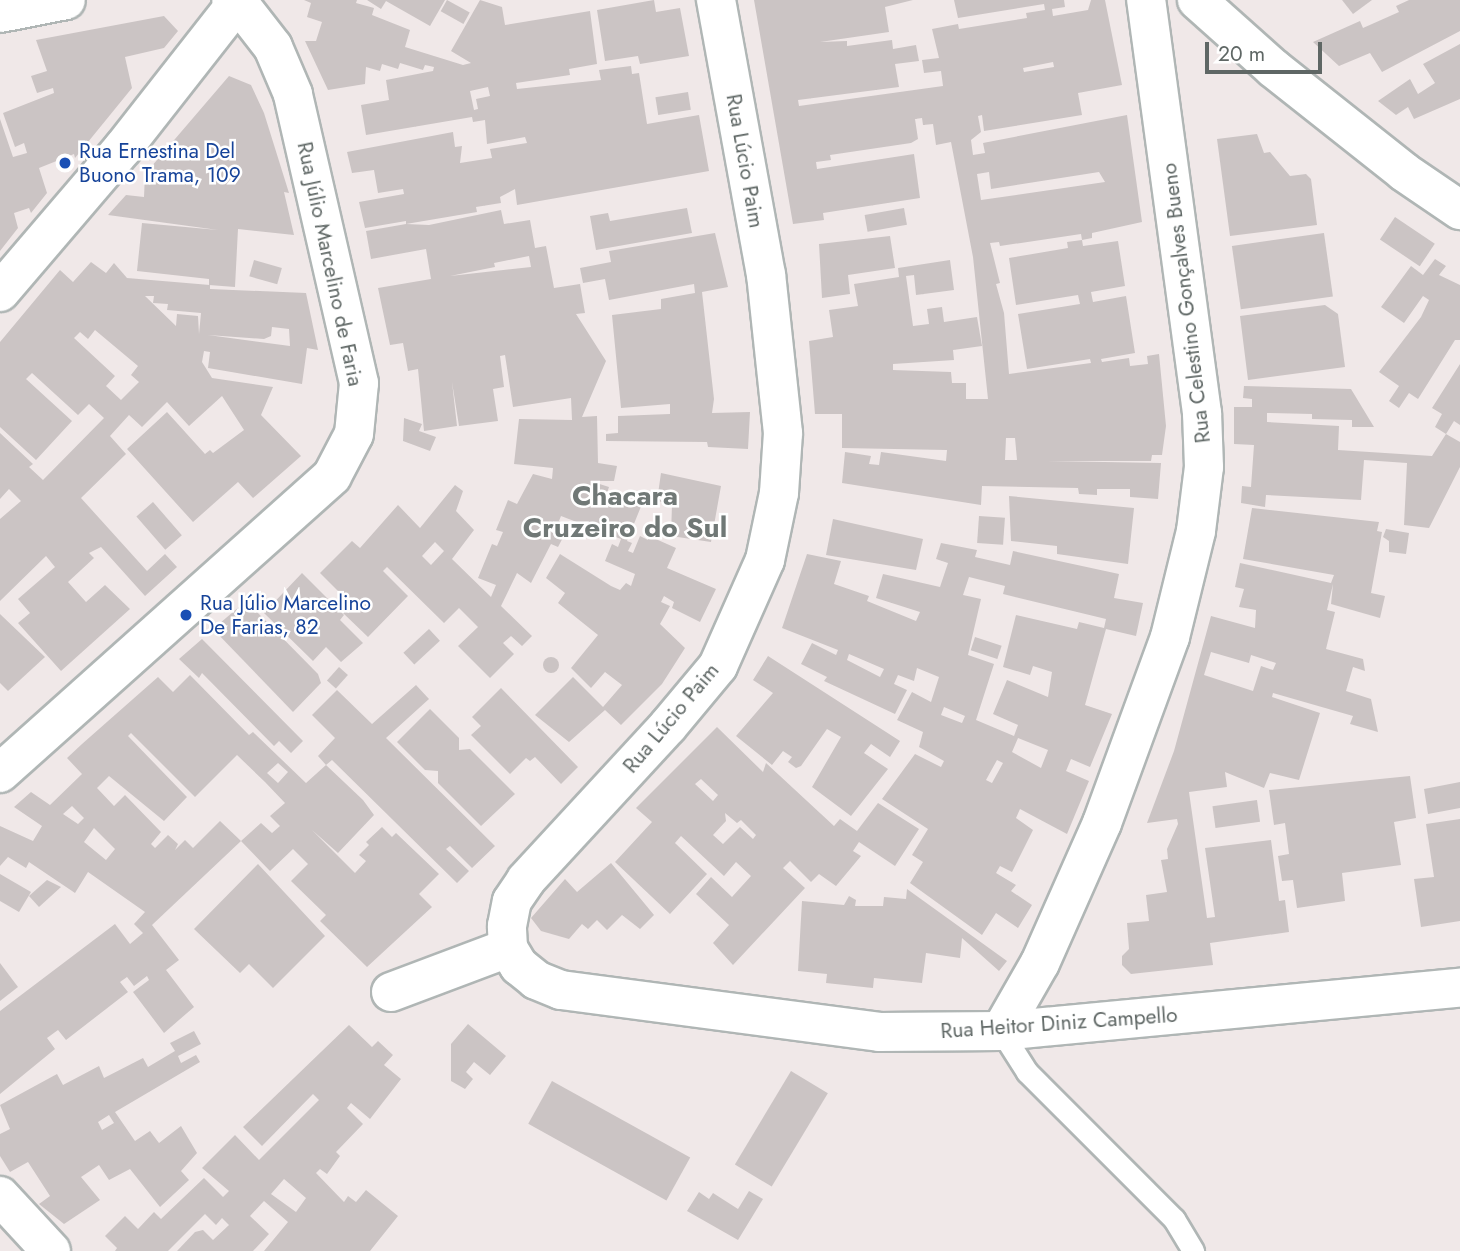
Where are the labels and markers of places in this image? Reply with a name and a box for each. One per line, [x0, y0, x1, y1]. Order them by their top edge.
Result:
place label: Rua Ernestina Del Buono Trama, 109 [79, 138, 241, 188]
marker: Rua Ernestina Del Buono Trama, 109 [57, 155, 73, 171]
place label: Rua Júlio Marcelino De Farias, 82 [200, 590, 371, 640]
marker: Rua Júlio Marcelino De Farias, 82 [178, 607, 194, 623]

